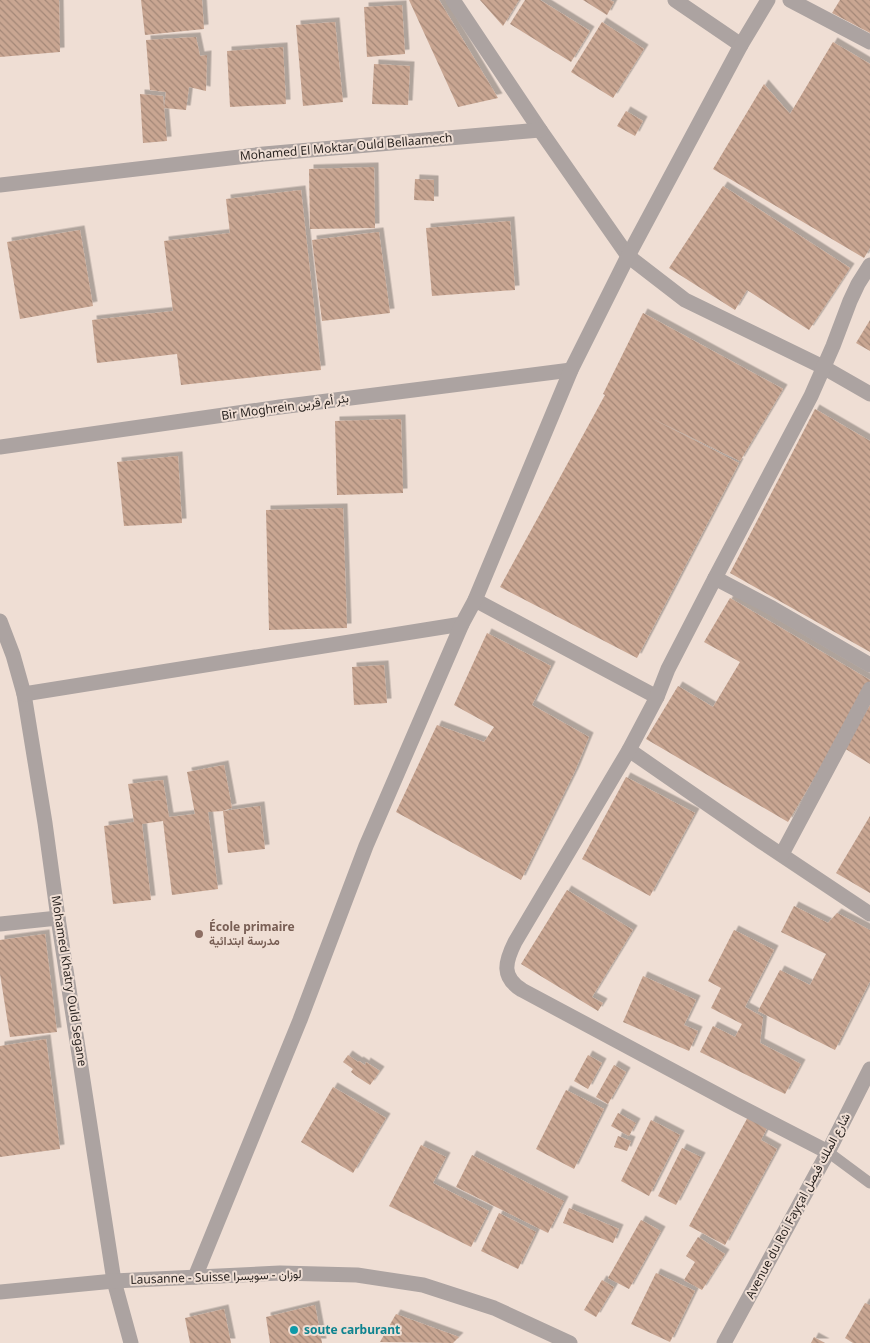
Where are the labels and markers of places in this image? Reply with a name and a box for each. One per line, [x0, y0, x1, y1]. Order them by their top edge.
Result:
place label: École primaire مدرسة ابتدائية [209, 918, 295, 949]
marker: École primaire مدرسة ابتدائية [193, 928, 205, 940]
place label: soute carburant [304, 1321, 400, 1338]
marker: soute carburant [288, 1324, 300, 1336]

